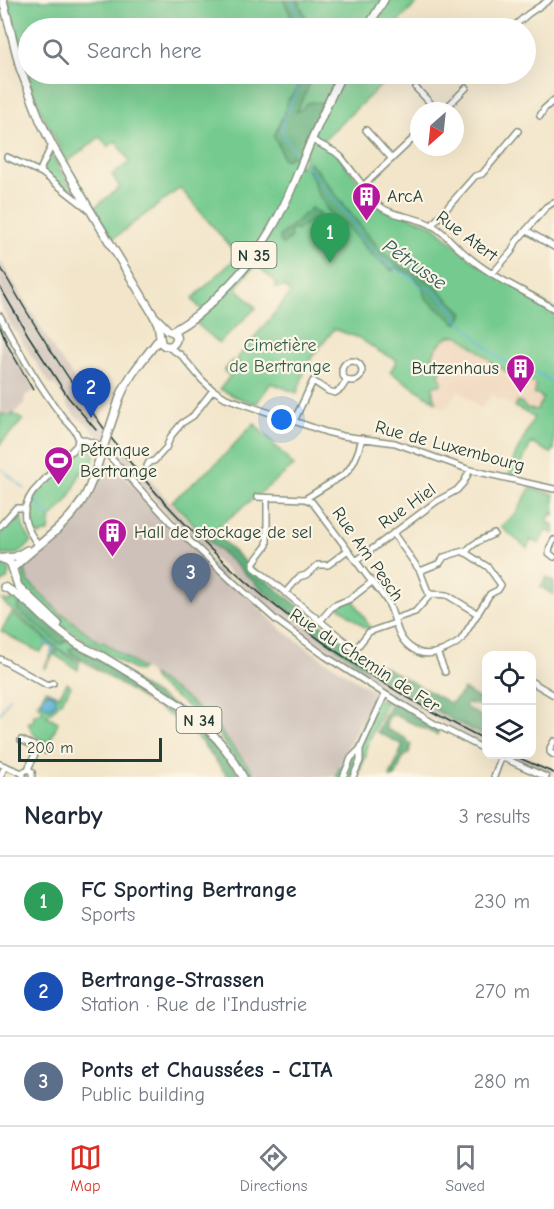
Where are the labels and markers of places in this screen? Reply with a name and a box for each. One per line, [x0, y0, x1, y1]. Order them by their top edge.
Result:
building icon: ArcA [350, 180, 382, 222]
place label: ArcA [387, 186, 423, 207]
pin: 1 [310, 214, 350, 263]
building icon: Butzenhaus [504, 352, 536, 394]
place label: Butzenhaus [412, 358, 499, 379]
pin: 2 [72, 368, 110, 418]
place label: Pétanque Bertrange [80, 440, 157, 482]
sports icon: Pétanque Bertrange [43, 444, 75, 486]
building icon: Hall de stockage de sel [97, 516, 129, 558]
place label: Hall de stockage de sel [134, 522, 312, 543]
pin: 3 [172, 554, 210, 603]

